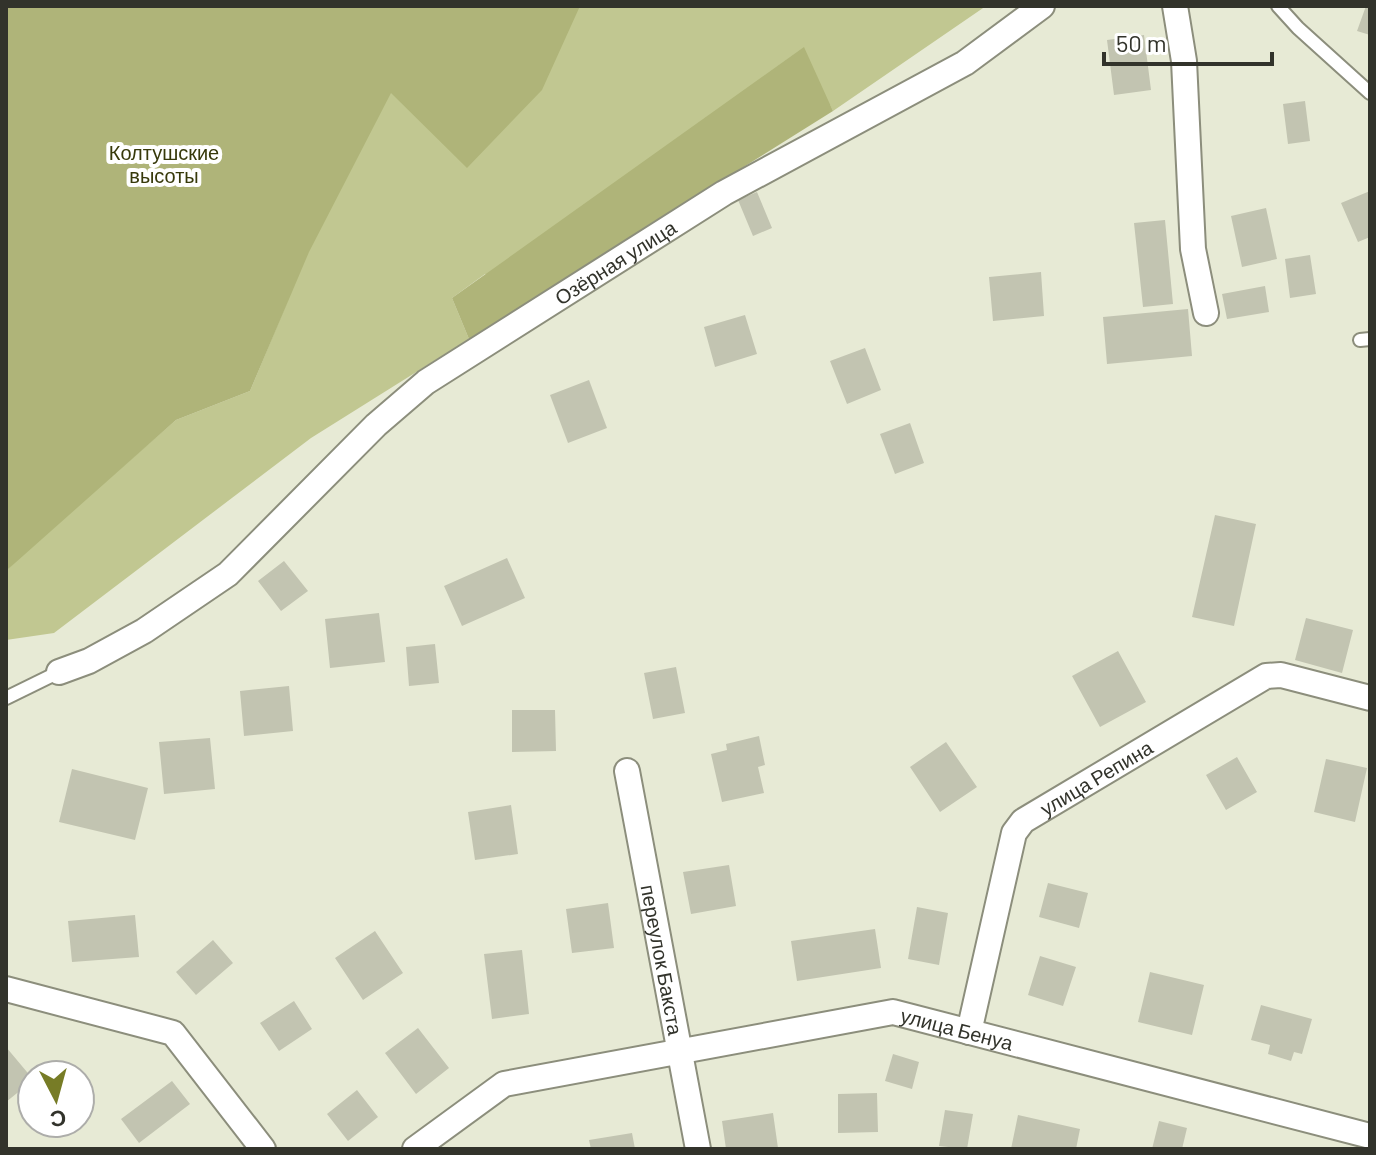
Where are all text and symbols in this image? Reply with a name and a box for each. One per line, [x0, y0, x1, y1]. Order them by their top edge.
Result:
scale bar [1104, 16, 1272, 66]
text: 50 m [1116, 28, 1167, 57]
park label: Колтушские высоты [109, 140, 219, 187]
street label: Озёрная улица [550, 214, 681, 309]
street label: улица Репина [1035, 734, 1157, 820]
street label: переулок Бакста [637, 882, 688, 1038]
street label: улица Бенуа [898, 1003, 1017, 1055]
north arrow [16, 1059, 96, 1139]
text: С [49, 1106, 67, 1134]

